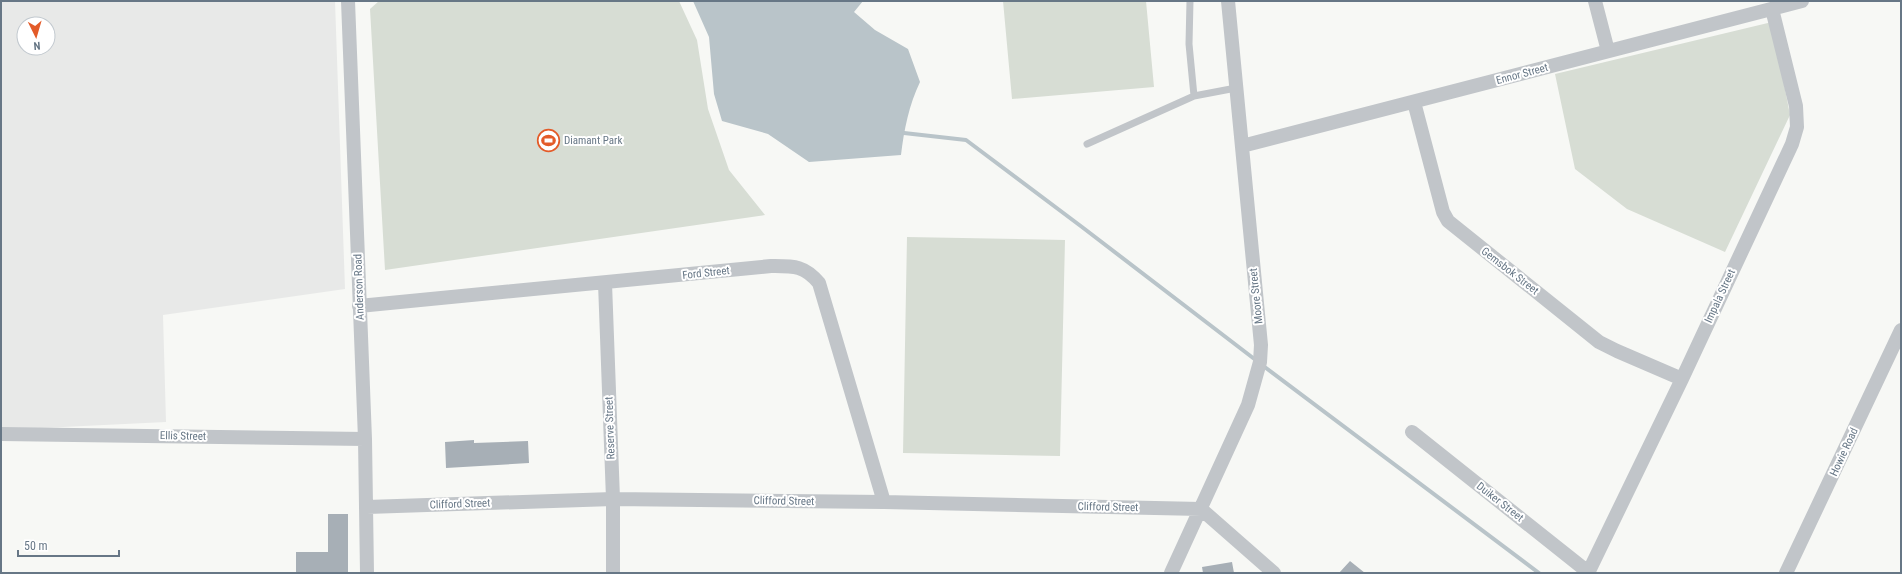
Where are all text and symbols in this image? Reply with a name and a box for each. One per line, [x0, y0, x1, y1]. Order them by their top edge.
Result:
north arrow [16, 16, 56, 56]
text: N [33, 39, 41, 52]
street label: Ennor Street [1495, 61, 1549, 87]
sports icon: Diamant Park [535, 127, 561, 153]
place label: Diamant Park [564, 134, 622, 147]
street label: Gemsbok Street [1479, 245, 1541, 297]
street label: Anderson Road [351, 254, 367, 320]
street label: Ford Street [682, 264, 730, 282]
street label: Moore Street [1247, 267, 1265, 325]
street label: Impala Street [1702, 267, 1738, 325]
street label: Reserve Street [602, 396, 618, 460]
street label: Howie Road [1827, 426, 1861, 478]
street label: Ellis Street [160, 429, 206, 443]
street label: Duiker Street [1474, 480, 1526, 524]
street label: Clifford Street [754, 494, 814, 508]
street label: Clifford Street [429, 496, 491, 512]
street label: Clifford Street [1078, 500, 1138, 514]
scale bar [18, 532, 119, 558]
text: 50 m [24, 539, 48, 553]

